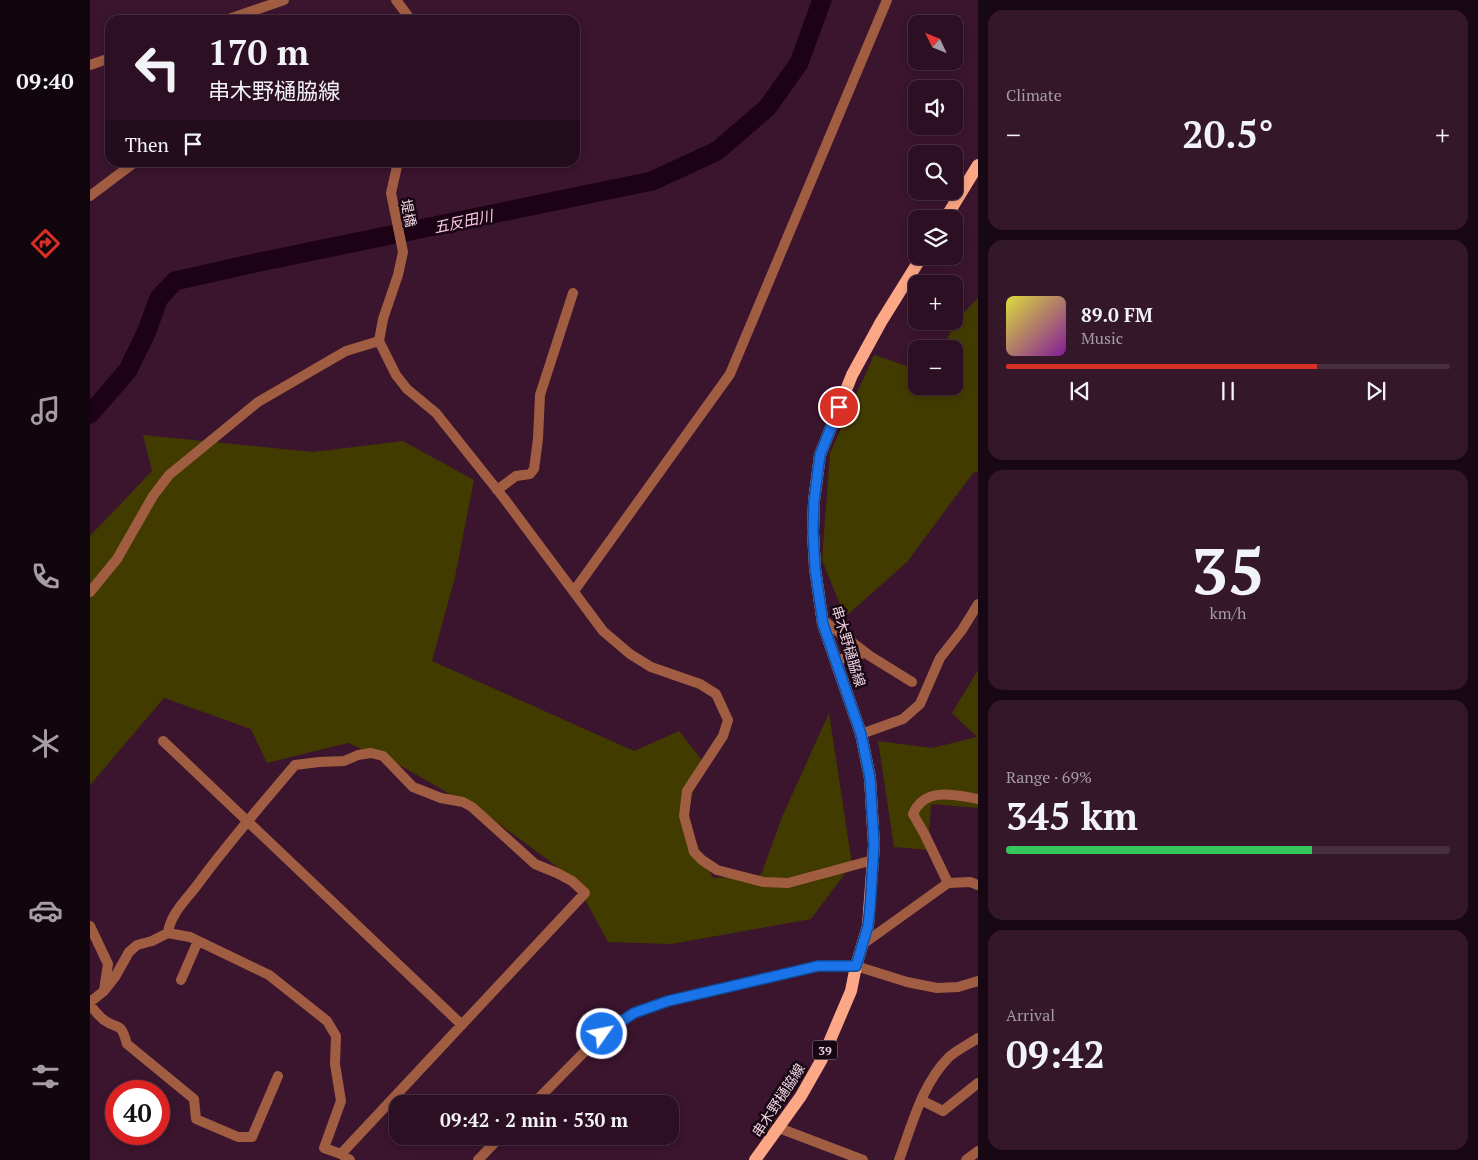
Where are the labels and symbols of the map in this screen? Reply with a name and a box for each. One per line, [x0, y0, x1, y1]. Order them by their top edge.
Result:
north arrow [908, 15, 962, 70]
street label: 堤橋 [397, 197, 421, 229]
water label: 五反田川 [432, 205, 496, 237]
pin [818, 386, 860, 428]
street label: 串木野樋脇線 [828, 603, 870, 689]
position arrow [575, 1007, 627, 1059]
road number: 39 [812, 1040, 838, 1060]
street label: 串木野樋脇線 [747, 1060, 809, 1140]
speed limit sign: 40 [105, 1080, 170, 1145]

